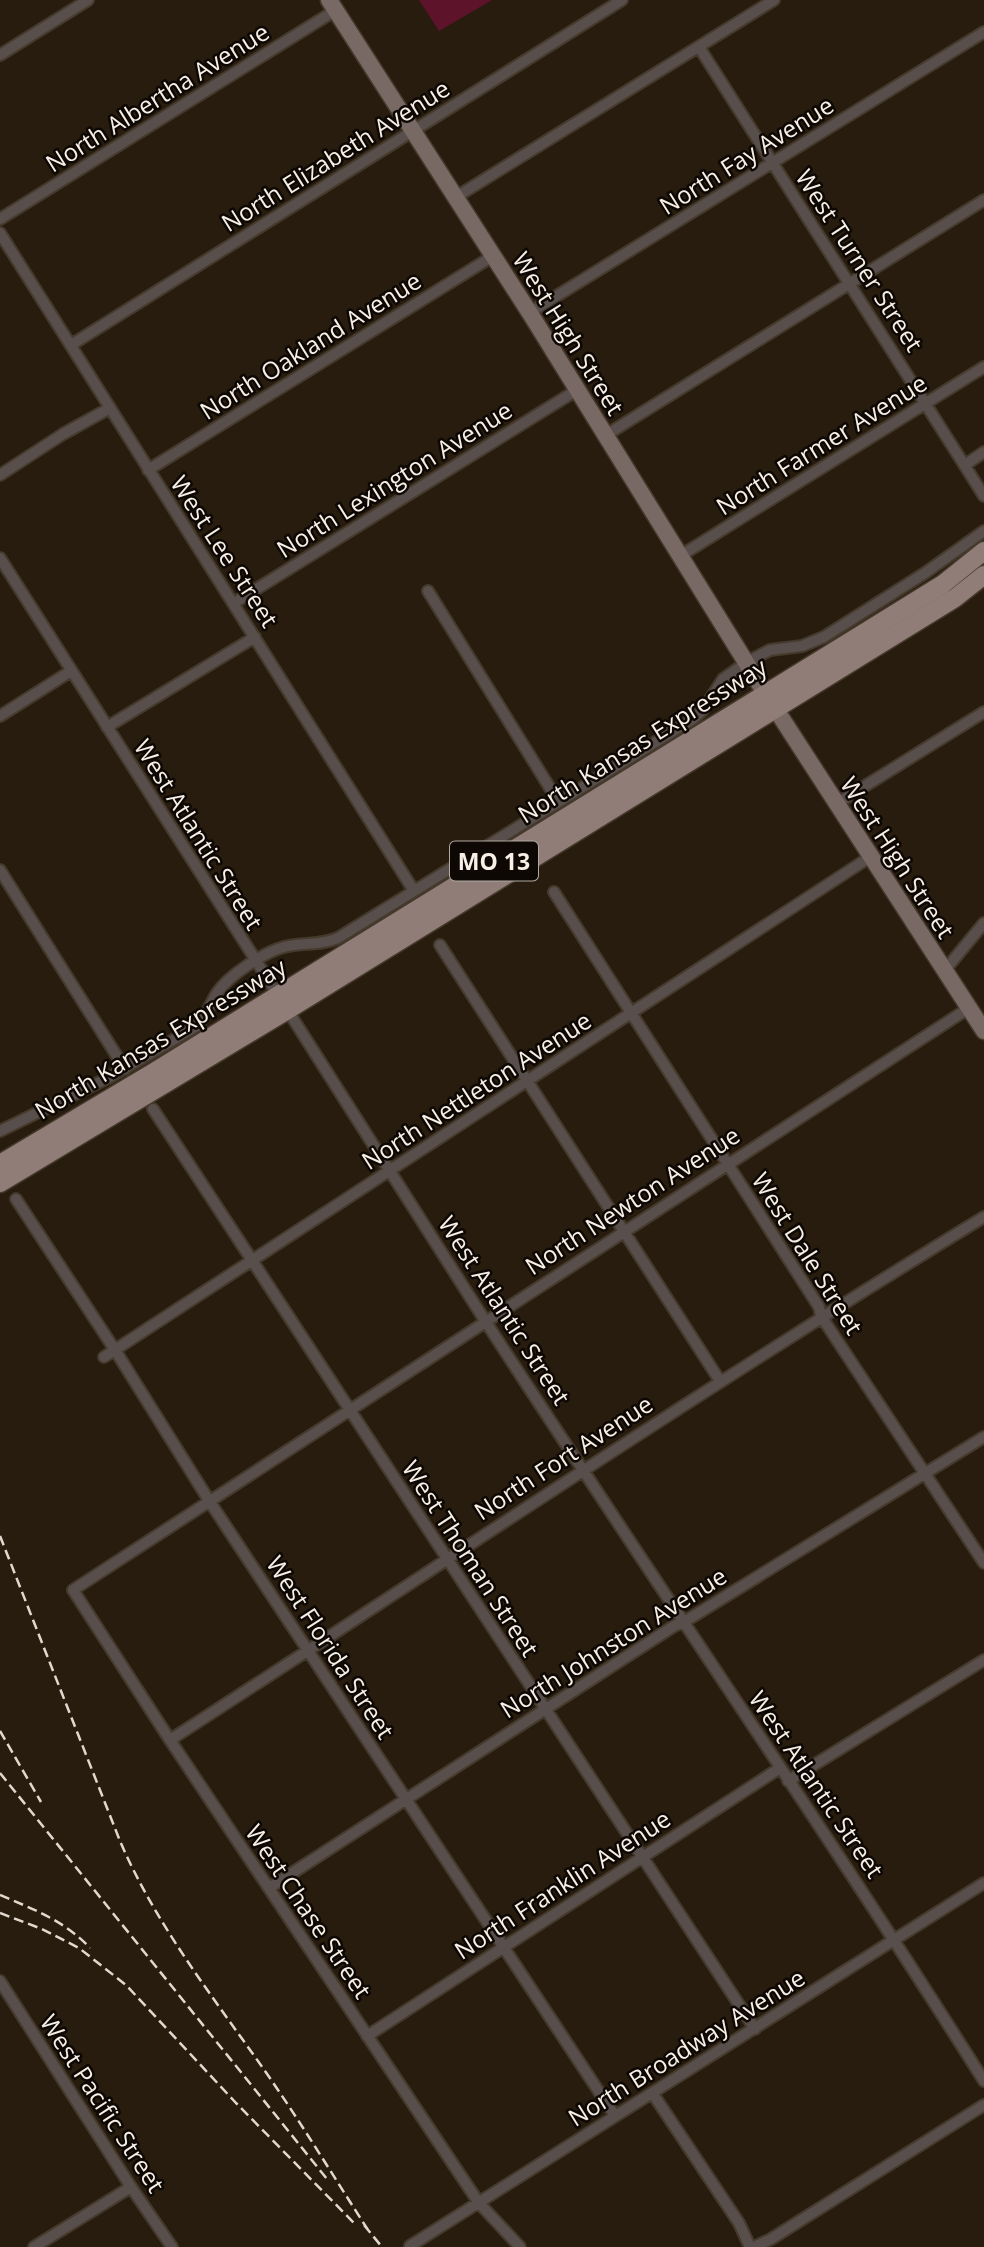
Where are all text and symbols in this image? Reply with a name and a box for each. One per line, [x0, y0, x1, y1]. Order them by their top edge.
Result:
street label: North Albertha Avenue [39, 15, 275, 179]
street label: North Elizabeth Avenue [215, 71, 455, 239]
street label: North Fay Avenue [653, 88, 839, 222]
street label: West Turner Street [789, 163, 931, 357]
street label: West High Street [506, 245, 632, 421]
street label: North Oakland Avenue [193, 263, 427, 427]
street label: North Farmer Avenue [709, 366, 933, 522]
street label: North Lexington Avenue [270, 393, 518, 565]
street label: West Lee Street [164, 469, 286, 633]
street label: North Kansas Expressway [511, 649, 774, 830]
street label: West Atlantic Street [127, 732, 271, 936]
street label: West High Street [833, 770, 963, 944]
road number: MO 13 [450, 842, 538, 880]
street label: North Kansas Expressway [28, 949, 293, 1126]
street label: North Nettleton Avenue [355, 1003, 597, 1177]
street label: North Newton Avenue [518, 1118, 746, 1282]
street label: West Dale Street [745, 1166, 871, 1340]
street label: West Atlantic Street [431, 1209, 579, 1411]
street label: North Fort Avenue [467, 1387, 659, 1527]
street label: West Thoman Street [395, 1453, 547, 1663]
street label: West Florida Street [259, 1549, 403, 1745]
street label: North Johnston Avenue [494, 1559, 732, 1725]
street label: West Atlantic Street [742, 1684, 892, 1884]
street label: North Franklin Avenue [448, 1802, 676, 1966]
street label: West Chase Street [239, 1818, 379, 2004]
street label: North Broadway Avenue [561, 1961, 811, 2133]
street label: West Pacific Street [33, 2008, 173, 2198]

